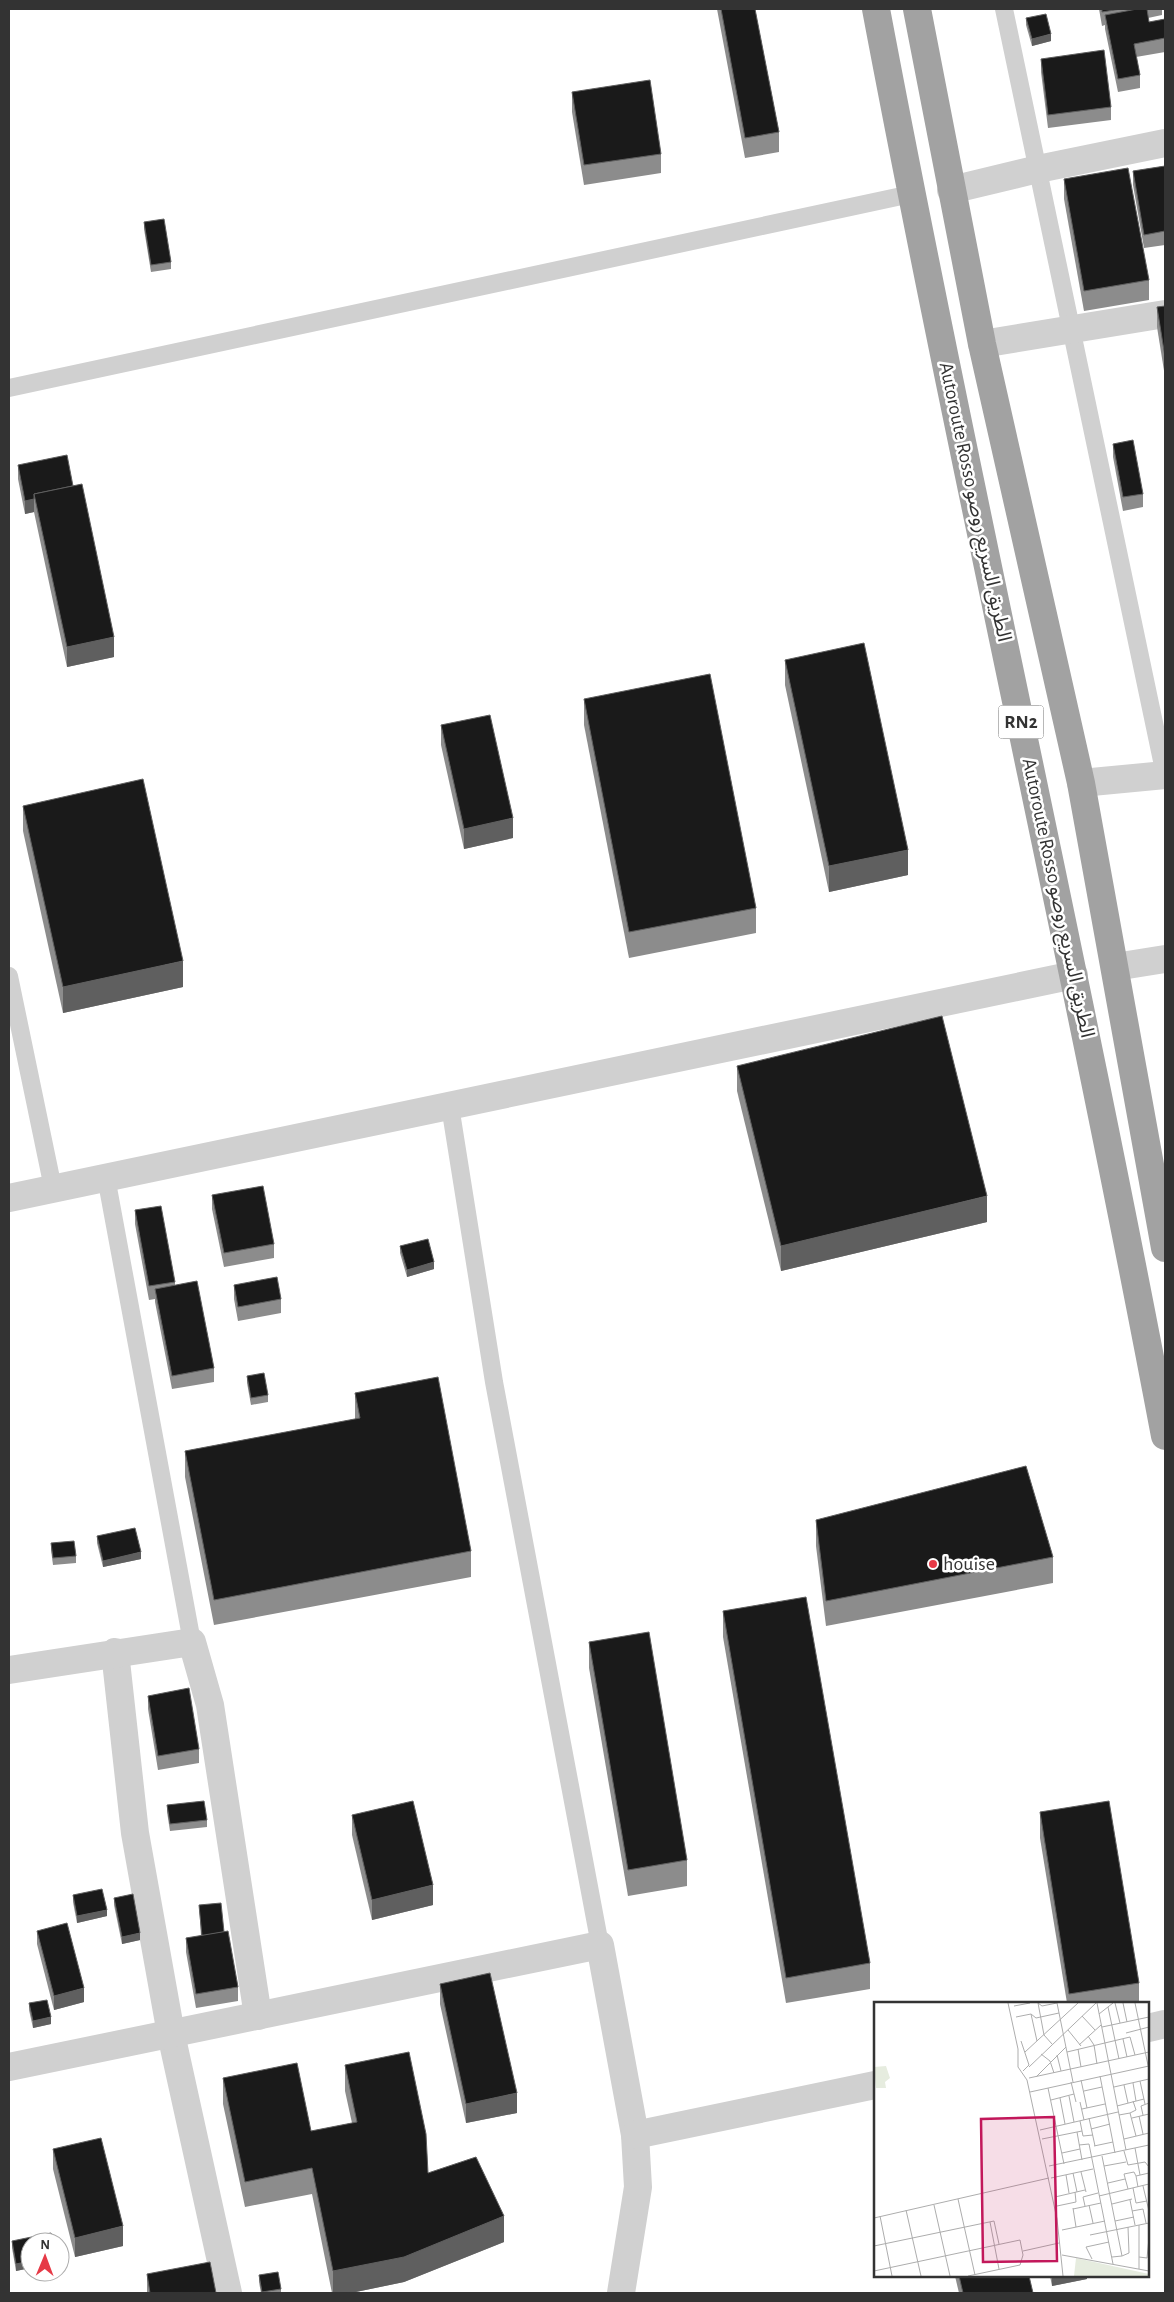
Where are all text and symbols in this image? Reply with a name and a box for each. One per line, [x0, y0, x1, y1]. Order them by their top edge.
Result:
street label: Autoroute Rosso الطريق السريع روصو [932, 360, 1014, 644]
road number: RN2 [998, 706, 1044, 739]
street label: Autoroute Rosso الطريق السريع روصو [1015, 756, 1097, 1040]
place label: houise [943, 1554, 995, 1574]
marker: houise [927, 1558, 939, 1570]
inset map [874, 2002, 1149, 2277]
north arrow [20, 2232, 70, 2282]
text: N [40, 2238, 50, 2252]

